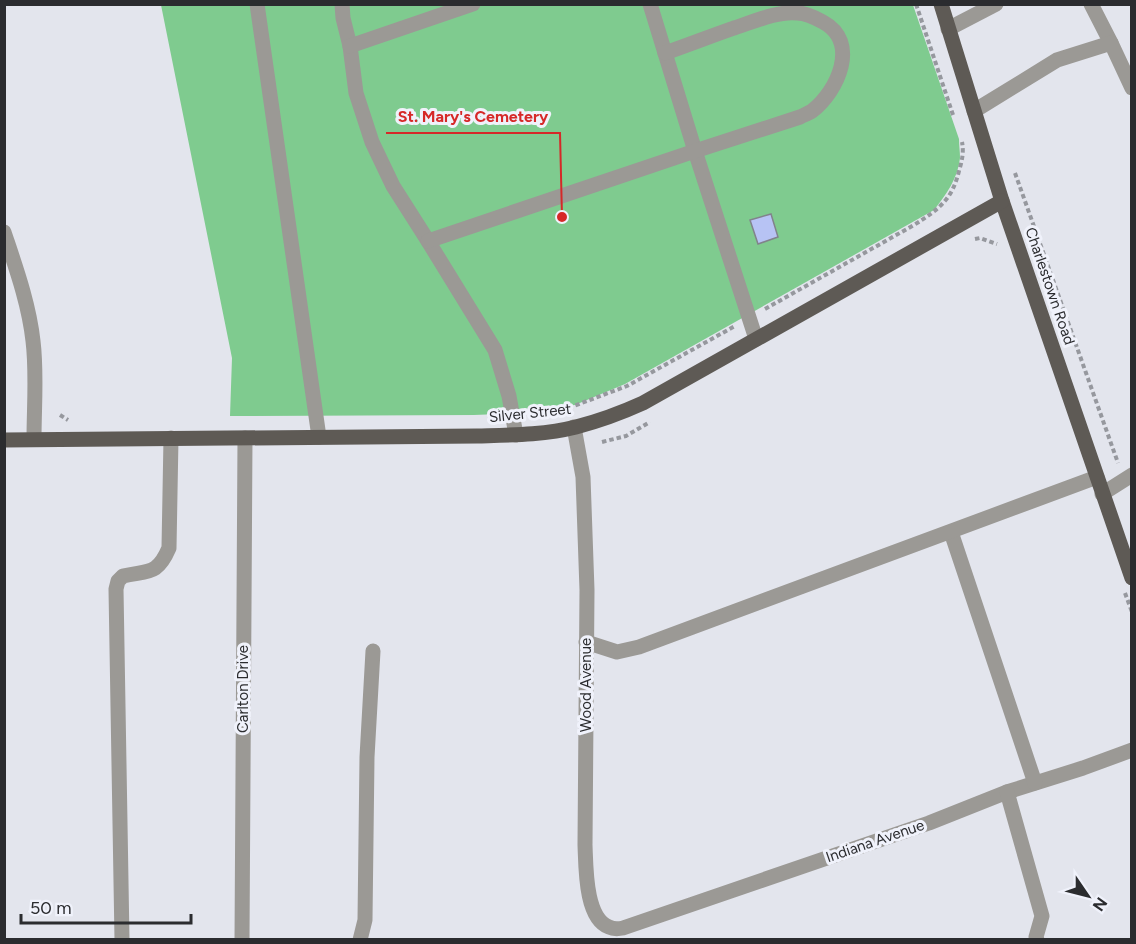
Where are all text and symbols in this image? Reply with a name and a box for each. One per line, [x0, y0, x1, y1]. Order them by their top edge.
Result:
callout: St. Mary's Cemetery [386, 99, 560, 133]
text: St. Mary's Cemetery [398, 107, 549, 126]
street label: Charlestown Road [1021, 225, 1079, 347]
street label: Silver Street [488, 400, 572, 426]
street label: Wood Avenue [577, 638, 595, 732]
street label: Carlton Drive [234, 645, 252, 733]
street label: Indiana Avenue [823, 816, 927, 866]
north arrow [1058, 866, 1118, 926]
scale bar [21, 887, 190, 925]
text: N [1089, 894, 1111, 915]
text: 50 m [30, 897, 72, 919]

